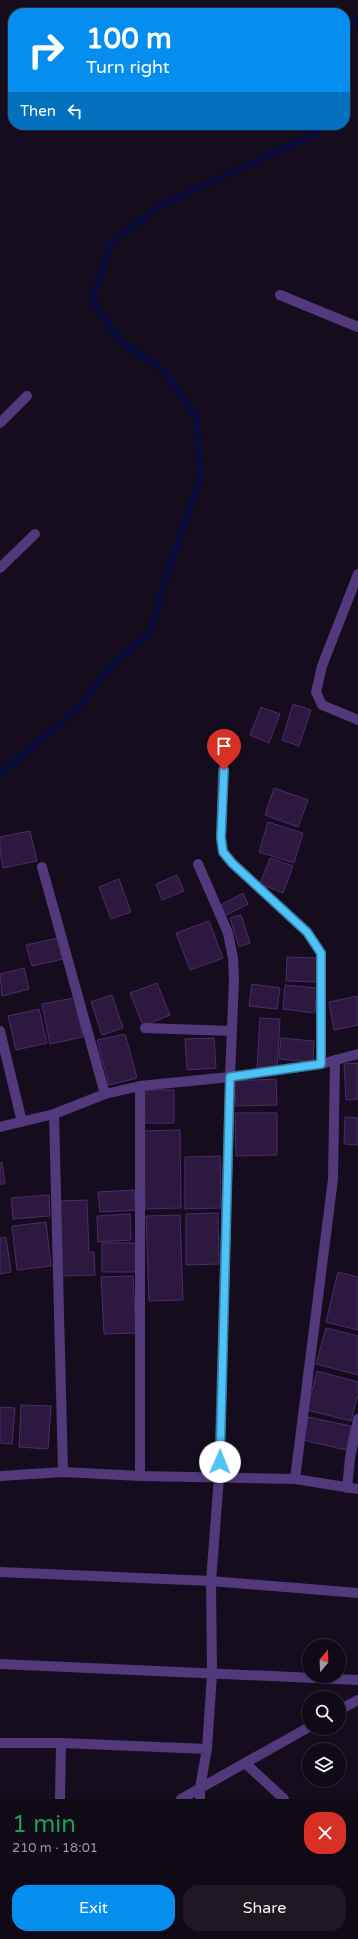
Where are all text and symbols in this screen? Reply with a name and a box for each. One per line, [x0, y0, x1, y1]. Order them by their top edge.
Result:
text: 100 m [86, 22, 172, 56]
icon: right [20, 24, 72, 76]
text: Turn right [86, 56, 170, 78]
icon: left [64, 100, 86, 122]
text: Then [20, 102, 56, 120]
pin [207, 729, 241, 770]
icon: arrive [213, 735, 235, 757]
position arrow [199, 1441, 241, 1483]
north arrow [302, 1639, 346, 1683]
map controls [302, 1639, 346, 1787]
button: search [302, 1691, 346, 1735]
button: layers [302, 1743, 346, 1787]
text: 1 min [12, 1810, 76, 1839]
button: close [304, 1812, 346, 1854]
text: 210 m · 18:01 [12, 1840, 98, 1856]
button: Exit [12, 1885, 175, 1931]
button: Share [183, 1885, 346, 1931]

